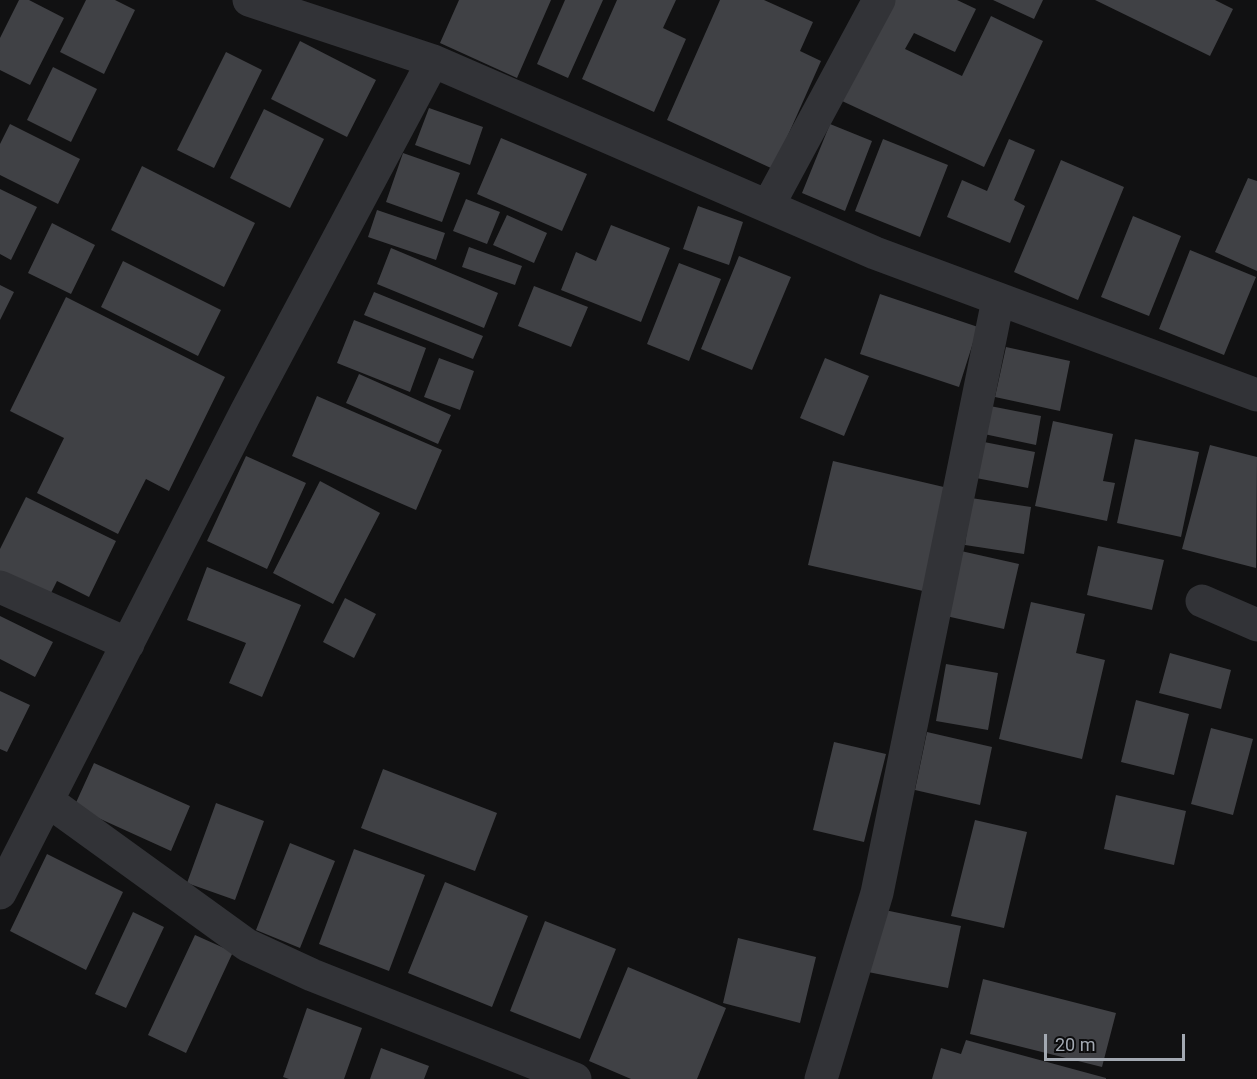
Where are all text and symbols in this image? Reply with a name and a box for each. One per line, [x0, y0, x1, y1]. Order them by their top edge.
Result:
scale bar [1047, 1022, 1188, 1060]
text: 20 m [1055, 1034, 1095, 1055]

